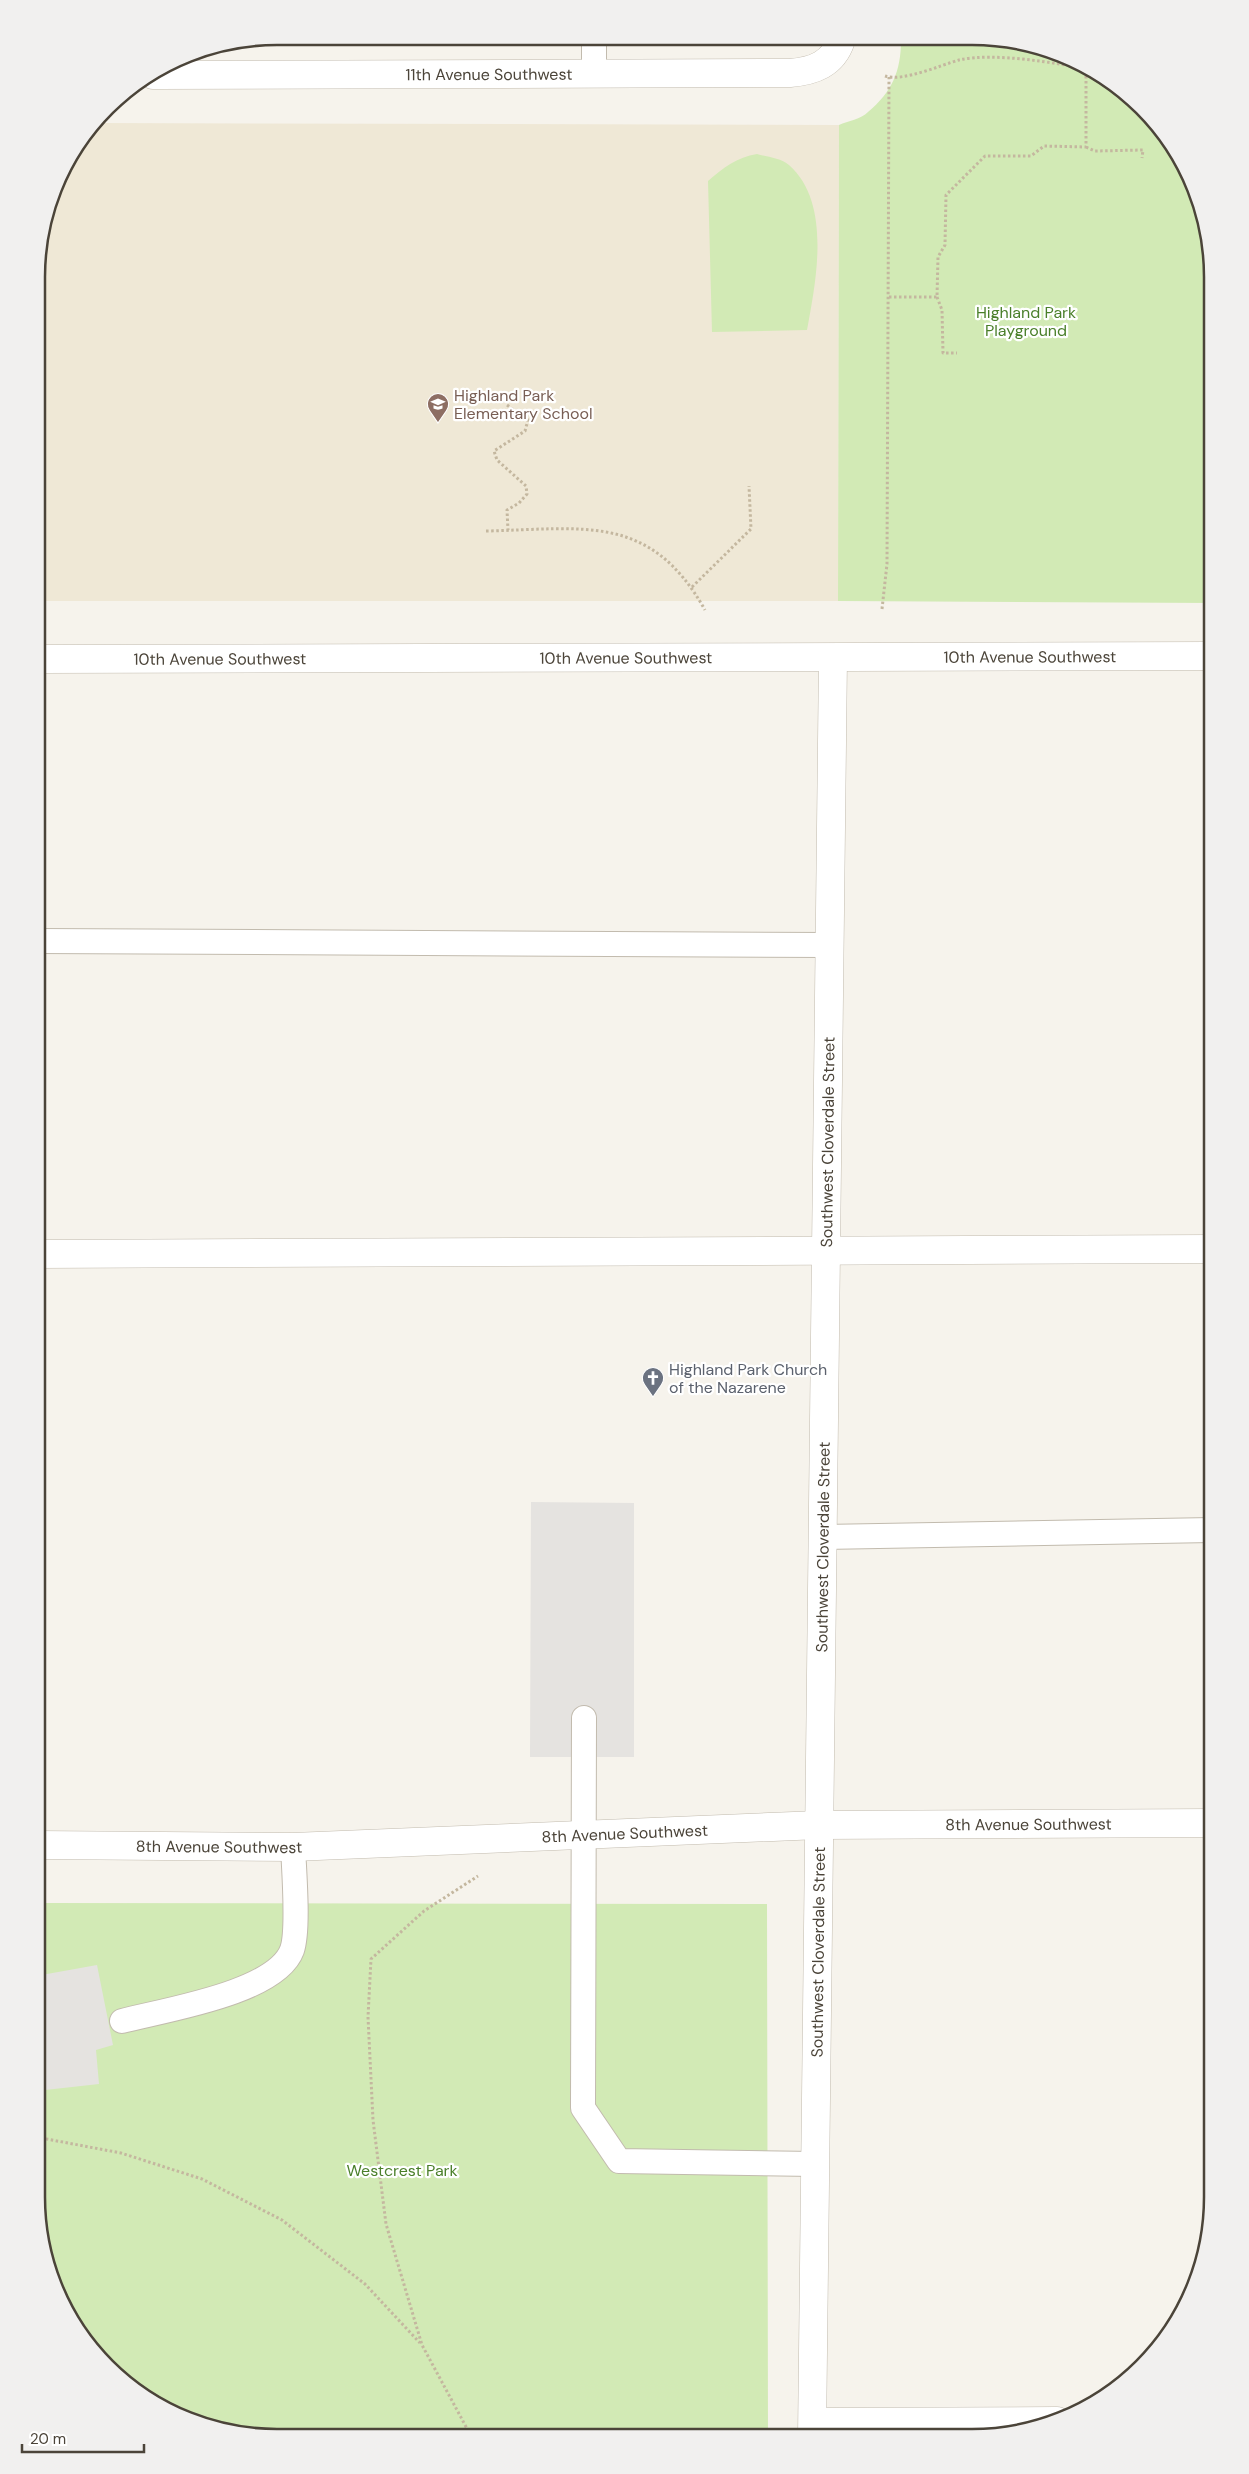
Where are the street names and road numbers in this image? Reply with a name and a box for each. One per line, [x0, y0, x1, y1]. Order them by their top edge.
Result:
street label: 11th Avenue Southwest [406, 63, 572, 85]
street label: 10th Avenue Southwest [944, 646, 1116, 667]
street label: 10th Avenue Southwest [540, 647, 712, 668]
street label: 10th Avenue Southwest [134, 648, 306, 669]
street label: Southwest Cloverdale Street [816, 1037, 839, 1248]
street label: Southwest Cloverdale Street [811, 1442, 834, 1653]
street label: 8th Avenue Southwest [945, 1813, 1112, 1835]
street label: 8th Avenue Southwest [541, 1819, 708, 1847]
street label: 8th Avenue Southwest [136, 1835, 303, 1858]
street label: Southwest Cloverdale Street [806, 1847, 829, 2057]

